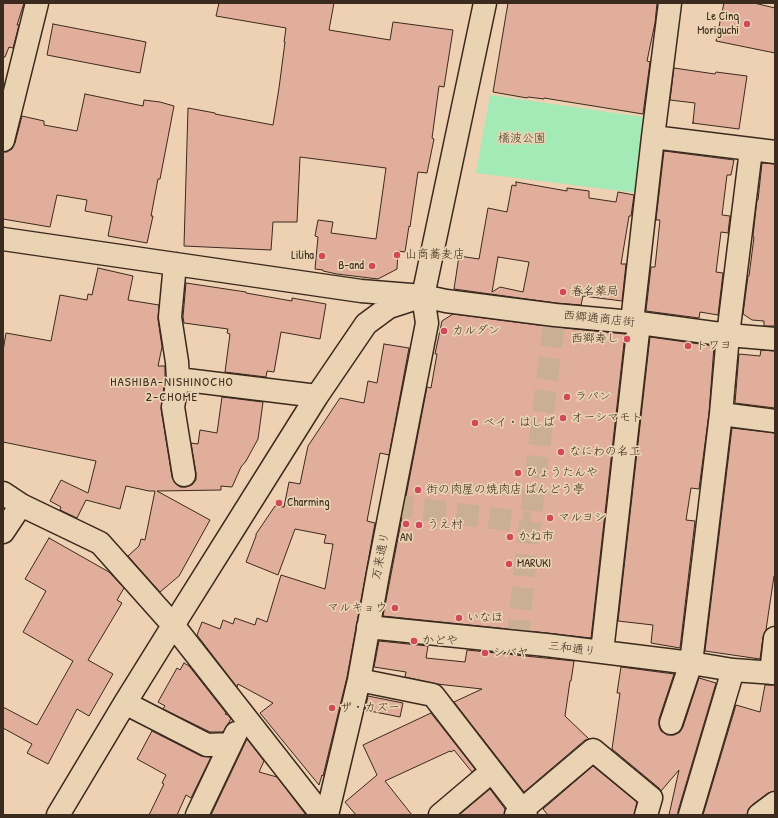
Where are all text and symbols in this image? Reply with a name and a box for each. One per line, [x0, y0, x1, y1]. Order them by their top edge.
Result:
place label: Le Cinq Moriguchi [697, 10, 739, 38]
marker: Le Cinq Moriguchi [742, 19, 752, 29]
park label: 橋波公園 [498, 132, 546, 146]
place label: 山商蕎麦店 [405, 248, 465, 262]
place label: Liliha [291, 249, 314, 263]
marker: 山商蕎麦店 [392, 250, 402, 260]
marker: Liliha [317, 251, 327, 261]
place label: B-and [338, 259, 364, 273]
marker: B-and [367, 261, 377, 271]
place label: 春名薬局 [571, 285, 619, 299]
marker: 春名薬局 [558, 287, 568, 297]
street label: 西郷通商店街 [562, 308, 636, 330]
place label: カルダン [452, 324, 500, 338]
marker: カルダン [439, 326, 449, 336]
place label: 西郷寿し [571, 332, 619, 346]
marker: 西郷寿し [622, 334, 632, 344]
place label: トワヨ [696, 339, 732, 353]
marker: トワヨ [683, 341, 693, 351]
district label: HASHIBA-NISHINOCHO 2-CHOME [110, 375, 234, 406]
place label: ラパン [575, 390, 611, 404]
marker: ラパン [562, 392, 572, 402]
place label: オーシマモト [571, 411, 643, 425]
marker: オーシマモト [558, 413, 568, 423]
place label: ベイ・はしば [483, 416, 555, 430]
marker: ベイ・はしば [470, 418, 480, 428]
place label: なにわの名工 [569, 445, 641, 459]
marker: なにわの名工 [556, 447, 566, 457]
place label: ひょうたんや [526, 466, 598, 480]
marker: ひょうたんや [513, 468, 523, 478]
place label: 街の肉屋の焼肉店 ばんどう亭 [426, 483, 585, 497]
marker: 街の肉屋の焼肉店 ばんどう亭 [413, 485, 423, 495]
place label: Charming [287, 496, 330, 510]
marker: Charming [274, 498, 284, 508]
place label: マルヨシ [558, 511, 606, 525]
marker: マルヨシ [545, 513, 555, 523]
place label: うえ村 [427, 518, 463, 532]
marker: AN [401, 519, 411, 529]
marker: うえ村 [414, 520, 424, 530]
place label: かね市 [518, 530, 554, 544]
street label: 万来通り [369, 531, 393, 581]
place label: AN [400, 531, 412, 545]
marker: かね市 [505, 532, 515, 542]
place label: MARUKI [517, 557, 551, 571]
marker: MARUKI [504, 559, 514, 569]
place label: マルキョウ [327, 601, 387, 615]
marker: マルキョウ [390, 603, 400, 613]
place label: いなほ [467, 611, 503, 625]
marker: いなほ [454, 613, 464, 623]
place label: かどや [422, 634, 458, 648]
marker: かどや [409, 636, 419, 646]
street label: 三和通り [547, 639, 597, 659]
place label: シバヤ [493, 646, 529, 660]
marker: シバヤ [480, 648, 490, 658]
place label: ザ・カズー [340, 701, 400, 715]
marker: ザ・カズー [327, 703, 337, 713]

